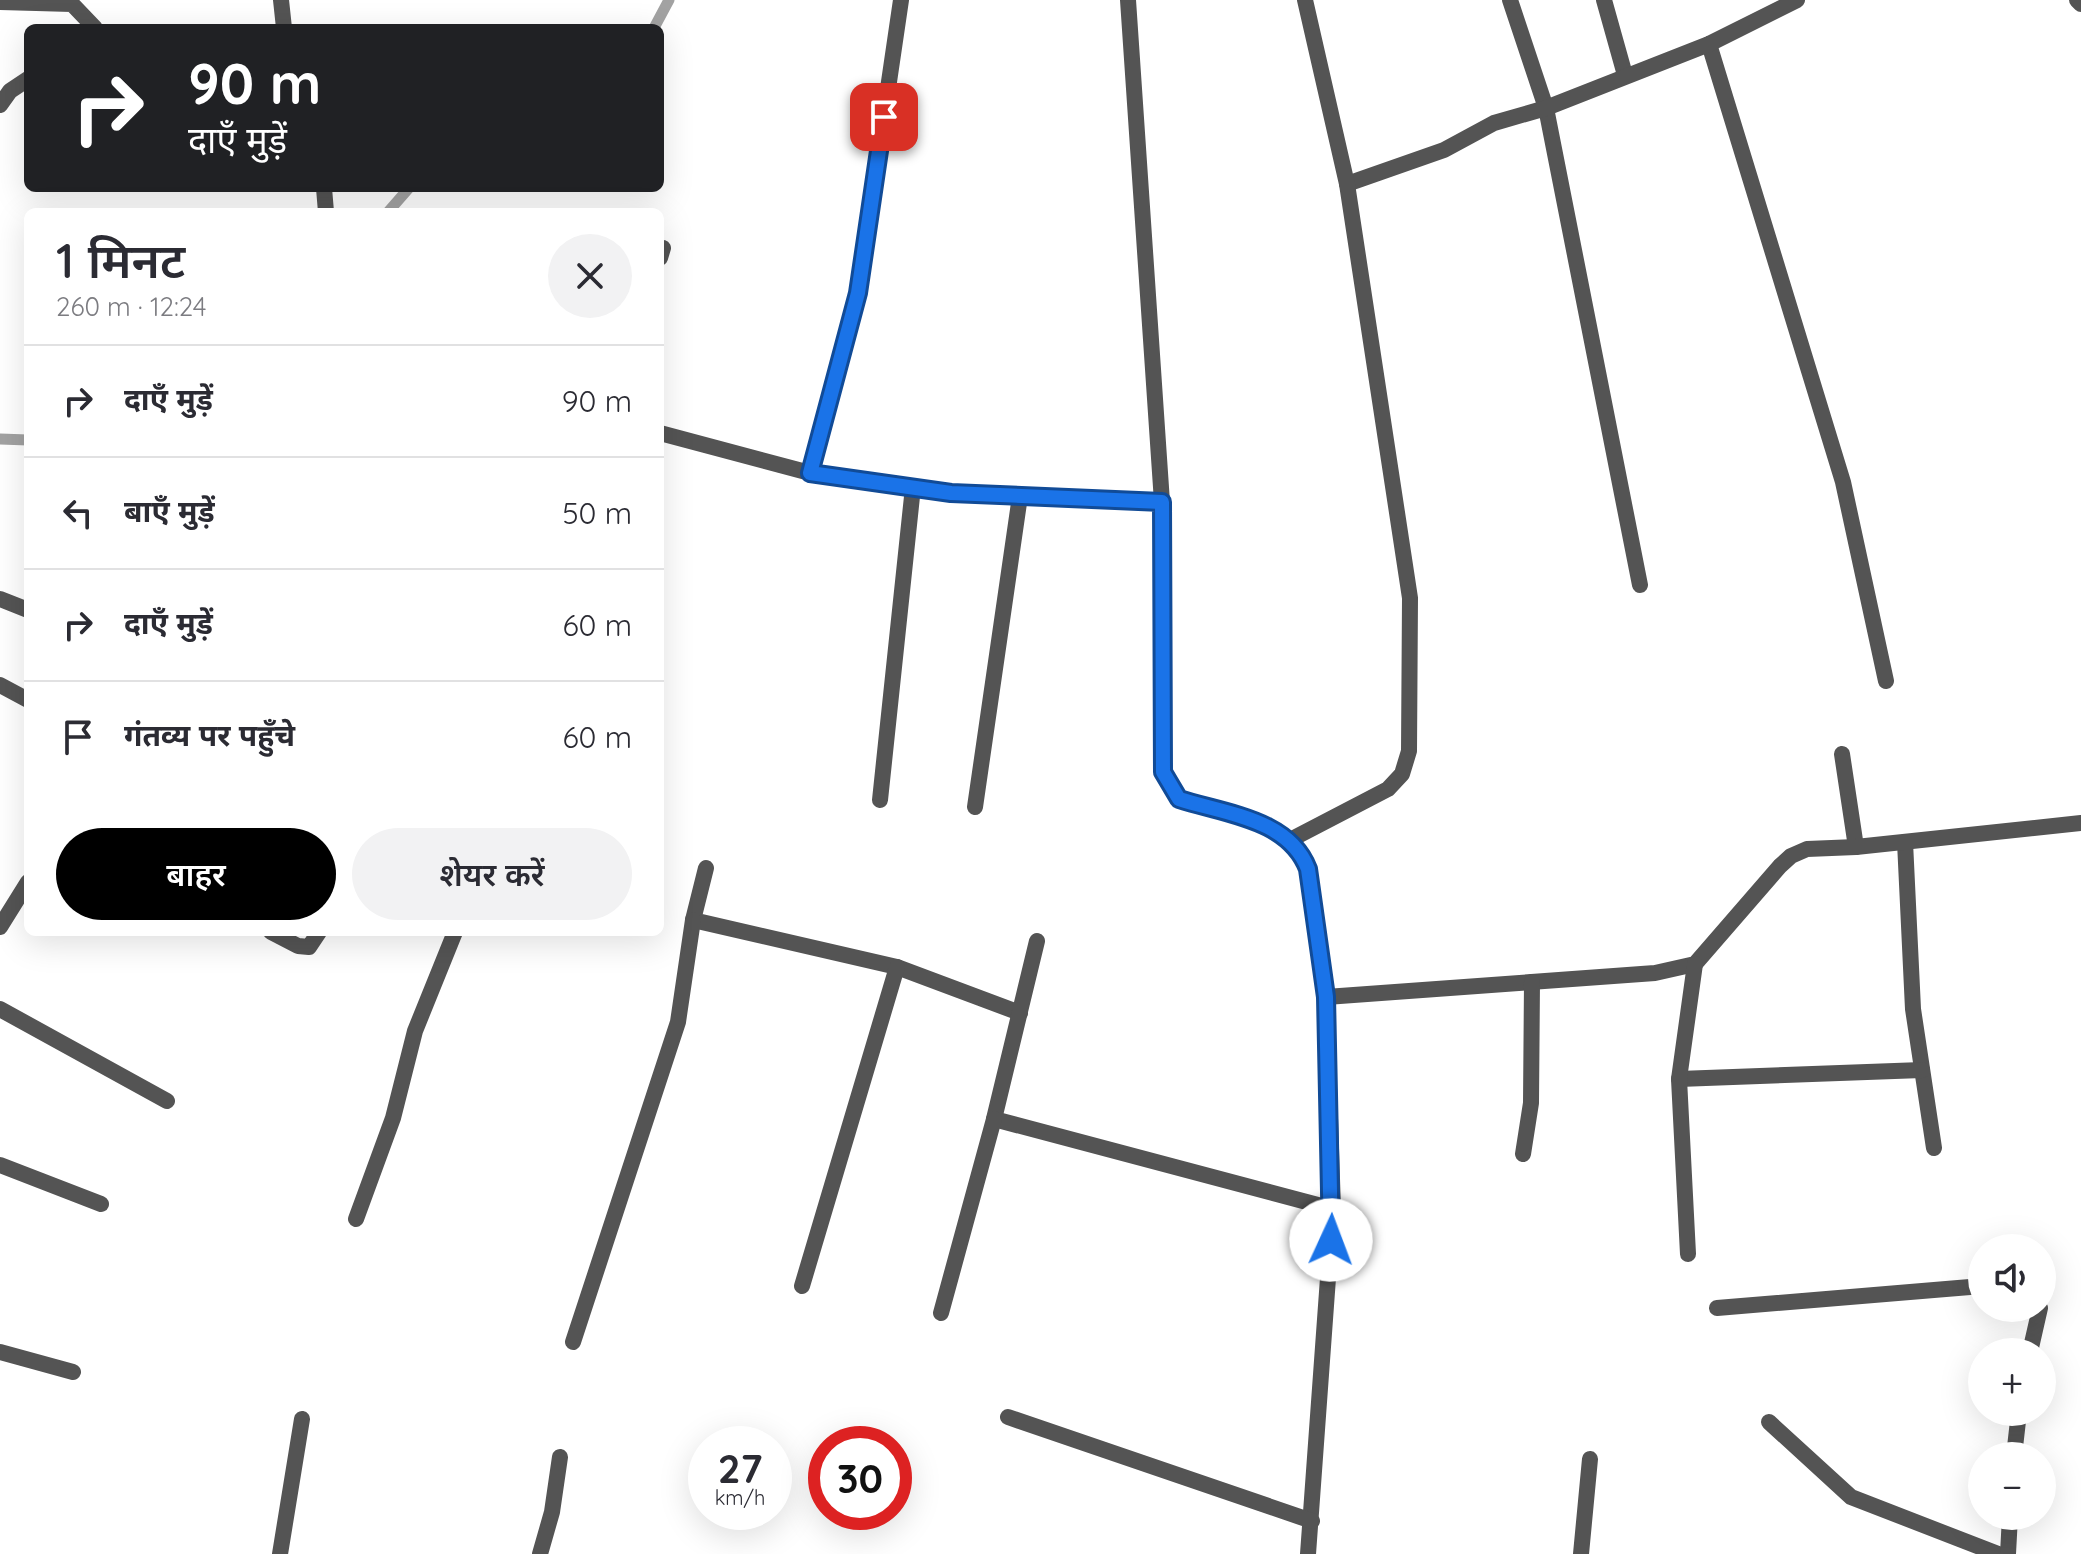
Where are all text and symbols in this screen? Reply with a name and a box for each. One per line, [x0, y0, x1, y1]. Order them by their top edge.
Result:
text: 90 m [188, 48, 322, 118]
icon: right [56, 56, 160, 160]
pin [850, 83, 918, 151]
icon: arrive [862, 95, 906, 139]
text: दाएँ मुड़ें [188, 117, 287, 162]
text: 1 मिनट [56, 230, 185, 290]
button: close [548, 234, 632, 318]
text: 260 m · 12:24 [56, 290, 207, 323]
icon: right [56, 379, 100, 423]
text: दाएँ मुड़ें [124, 380, 213, 418]
text: 90 m [562, 382, 632, 420]
icon: left [56, 491, 100, 535]
text: बाएँ मुड़ें [124, 492, 215, 530]
text: 50 m [562, 494, 632, 532]
icon: right [56, 603, 100, 647]
text: दाएँ मुड़ें [124, 604, 213, 642]
text: 60 m [562, 606, 632, 644]
icon: arrive [56, 715, 100, 759]
text: गंतव्य पर पहुँचे [124, 716, 295, 754]
text: 60 m [562, 718, 632, 756]
button: बाहर [56, 828, 336, 920]
button: शेयर करें [352, 828, 632, 920]
position arrow [1289, 1198, 1373, 1282]
map controls [1968, 1234, 2056, 1530]
button: sound [1968, 1234, 2056, 1322]
button: + [1968, 1338, 2056, 1426]
speed limit sign: 30 [808, 1426, 912, 1530]
button: − [1968, 1442, 2056, 1530]
text: 27 [718, 1443, 762, 1493]
text: km/h [715, 1485, 765, 1510]

